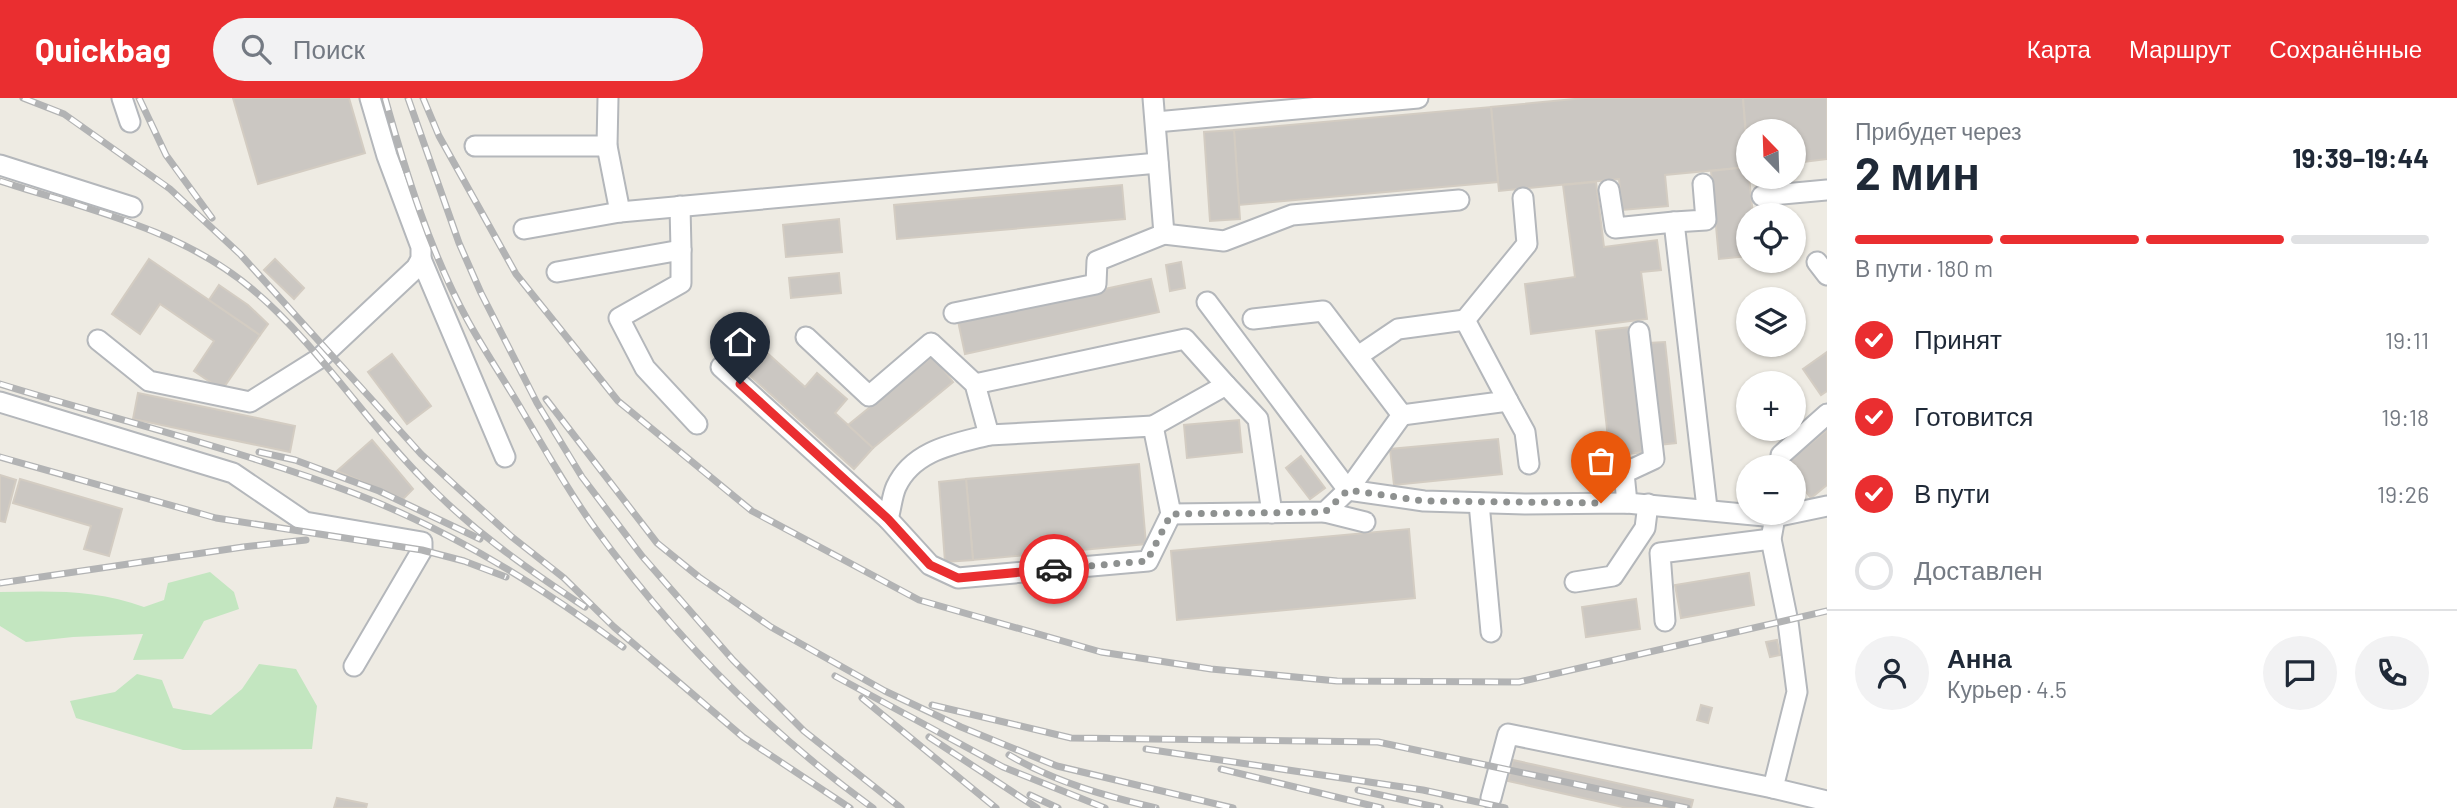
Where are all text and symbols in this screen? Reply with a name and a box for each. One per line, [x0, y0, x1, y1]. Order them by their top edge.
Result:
search box [213, 18, 703, 81]
text: Quickbag [35, 29, 171, 69]
icon: search [237, 30, 275, 68]
text: Поиск [293, 33, 365, 64]
text: Карта [2027, 34, 2091, 63]
text: Маршрут [2129, 34, 2231, 63]
text: Сохранённые [2269, 34, 2422, 63]
text: Прибудет через [1855, 117, 2022, 145]
north arrow [1736, 119, 1806, 189]
map controls [1736, 119, 1806, 525]
text: 19:39–19:44 [2292, 142, 2429, 173]
text: 2 мин [1855, 144, 1980, 199]
button: locate [1736, 203, 1806, 273]
text: В пути · 180 m [1855, 254, 1993, 282]
button: layers [1736, 287, 1806, 357]
pin [710, 312, 770, 384]
icon: check [1855, 321, 1893, 359]
icon: home [721, 323, 759, 361]
text: Принят [1914, 323, 2002, 354]
text: 19:11 [2385, 326, 2429, 354]
button: + [1736, 371, 1806, 441]
icon: check [1855, 398, 1893, 436]
text: Готовится [1914, 400, 2033, 431]
text: 19:18 [2381, 403, 2429, 431]
pin [1571, 431, 1631, 503]
icon: bag [1582, 442, 1620, 480]
button: − [1736, 455, 1806, 525]
icon: check [1855, 475, 1893, 513]
text: В пути [1914, 477, 1990, 508]
text: 19:26 [2377, 480, 2429, 508]
courier [1019, 534, 1089, 604]
icon: car [1035, 550, 1073, 588]
text: Доставлен [1914, 554, 2043, 585]
button: person [1855, 636, 1929, 710]
button: chat [2263, 636, 2337, 710]
button: phone [2355, 636, 2429, 710]
text: Анна [1947, 642, 2012, 673]
text: Курьер · 4.5 [1947, 675, 2067, 703]

